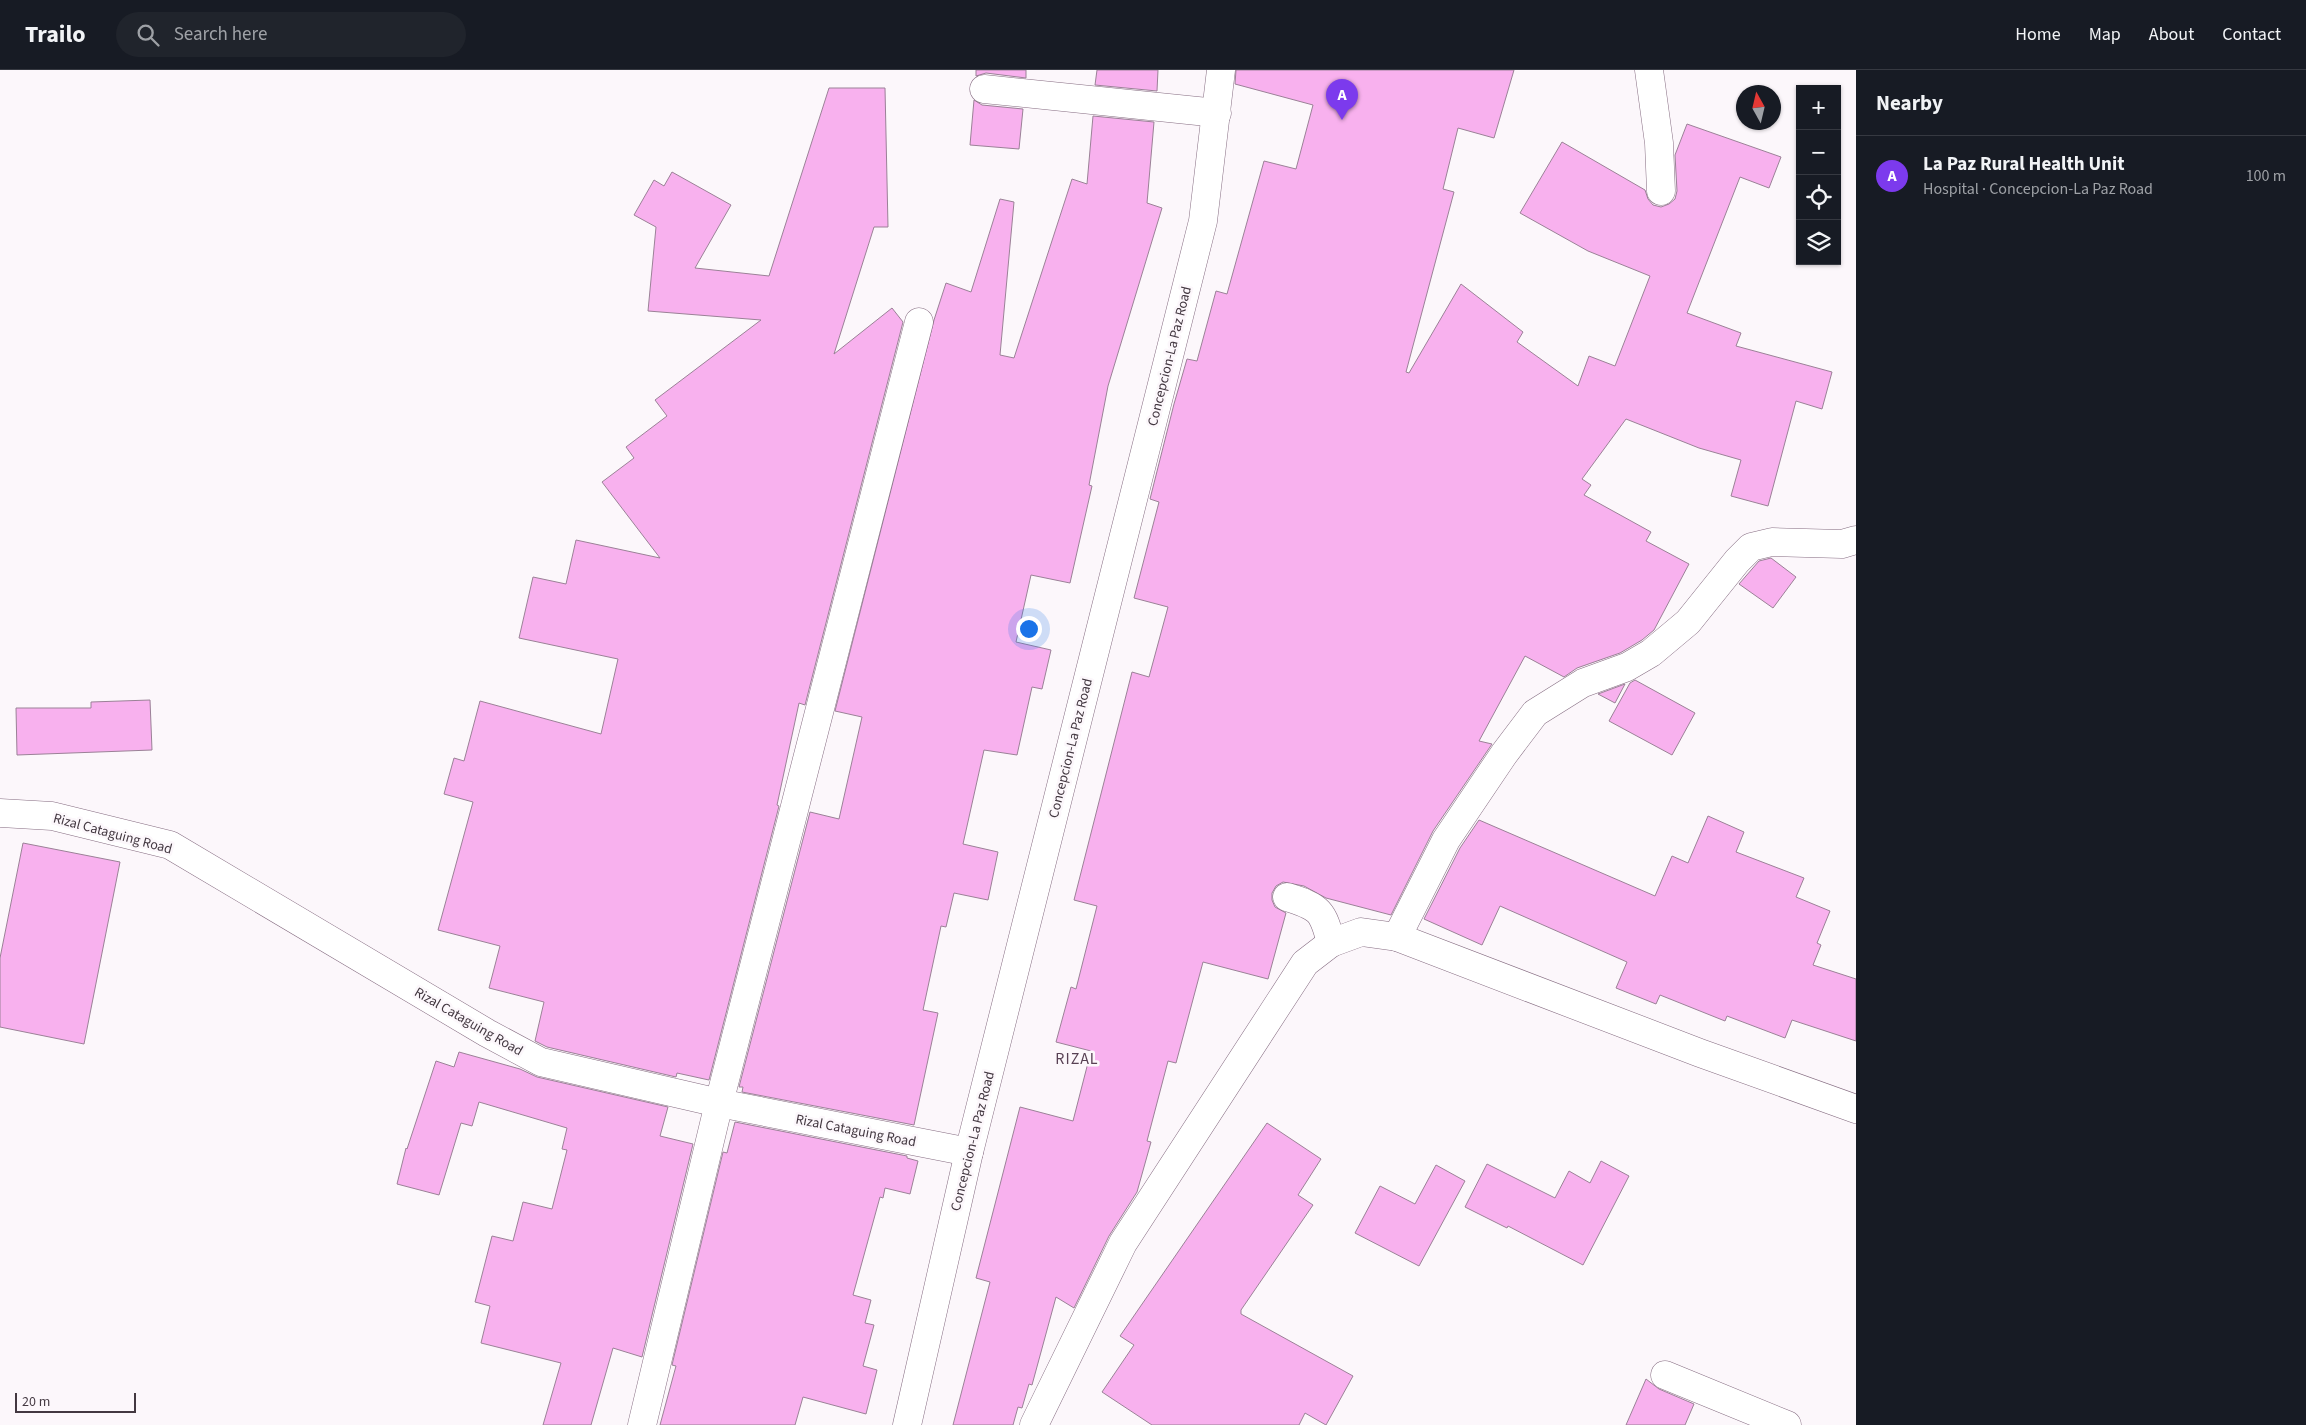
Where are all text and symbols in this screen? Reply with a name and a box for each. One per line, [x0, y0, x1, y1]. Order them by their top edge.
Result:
search box [116, 12, 466, 57]
text: Trailo [25, 17, 86, 52]
icon: search [134, 21, 162, 49]
text: Search here [174, 21, 267, 48]
text: Home [2015, 22, 2061, 47]
text: Map [2089, 22, 2121, 47]
text: About [2149, 22, 2194, 47]
text: Contact [2222, 22, 2281, 47]
pin: A [1326, 79, 1358, 120]
north arrow [1736, 85, 1781, 130]
map controls [1796, 85, 1841, 265]
button: + [1796, 85, 1841, 130]
text: Nearby [1876, 88, 1943, 118]
button: − [1796, 130, 1841, 175]
text: La Paz Rural Health Unit [1923, 151, 2124, 178]
text: A [1887, 165, 1897, 187]
text: 100 m [2246, 165, 2286, 187]
button: locate [1796, 175, 1841, 220]
text: Hospital · Concepcion-La Paz Road [1923, 178, 2153, 200]
button: layers [1796, 220, 1841, 265]
street label: Concepcion-La Paz Road [1143, 284, 1197, 428]
your location [1016, 616, 1042, 642]
street label: Concepcion-La Paz Road [1044, 676, 1098, 820]
street label: Rizal Cataguing Road [51, 808, 174, 859]
street label: Rizal Cataguing Road [410, 983, 527, 1061]
district label: RIZAL [1055, 1048, 1099, 1070]
street label: Concepcion-La Paz Road [946, 1069, 1000, 1213]
street label: Rizal Cataguing Road [794, 1109, 918, 1152]
scale bar [15, 1390, 136, 1413]
text: 20 m [22, 1392, 50, 1412]

